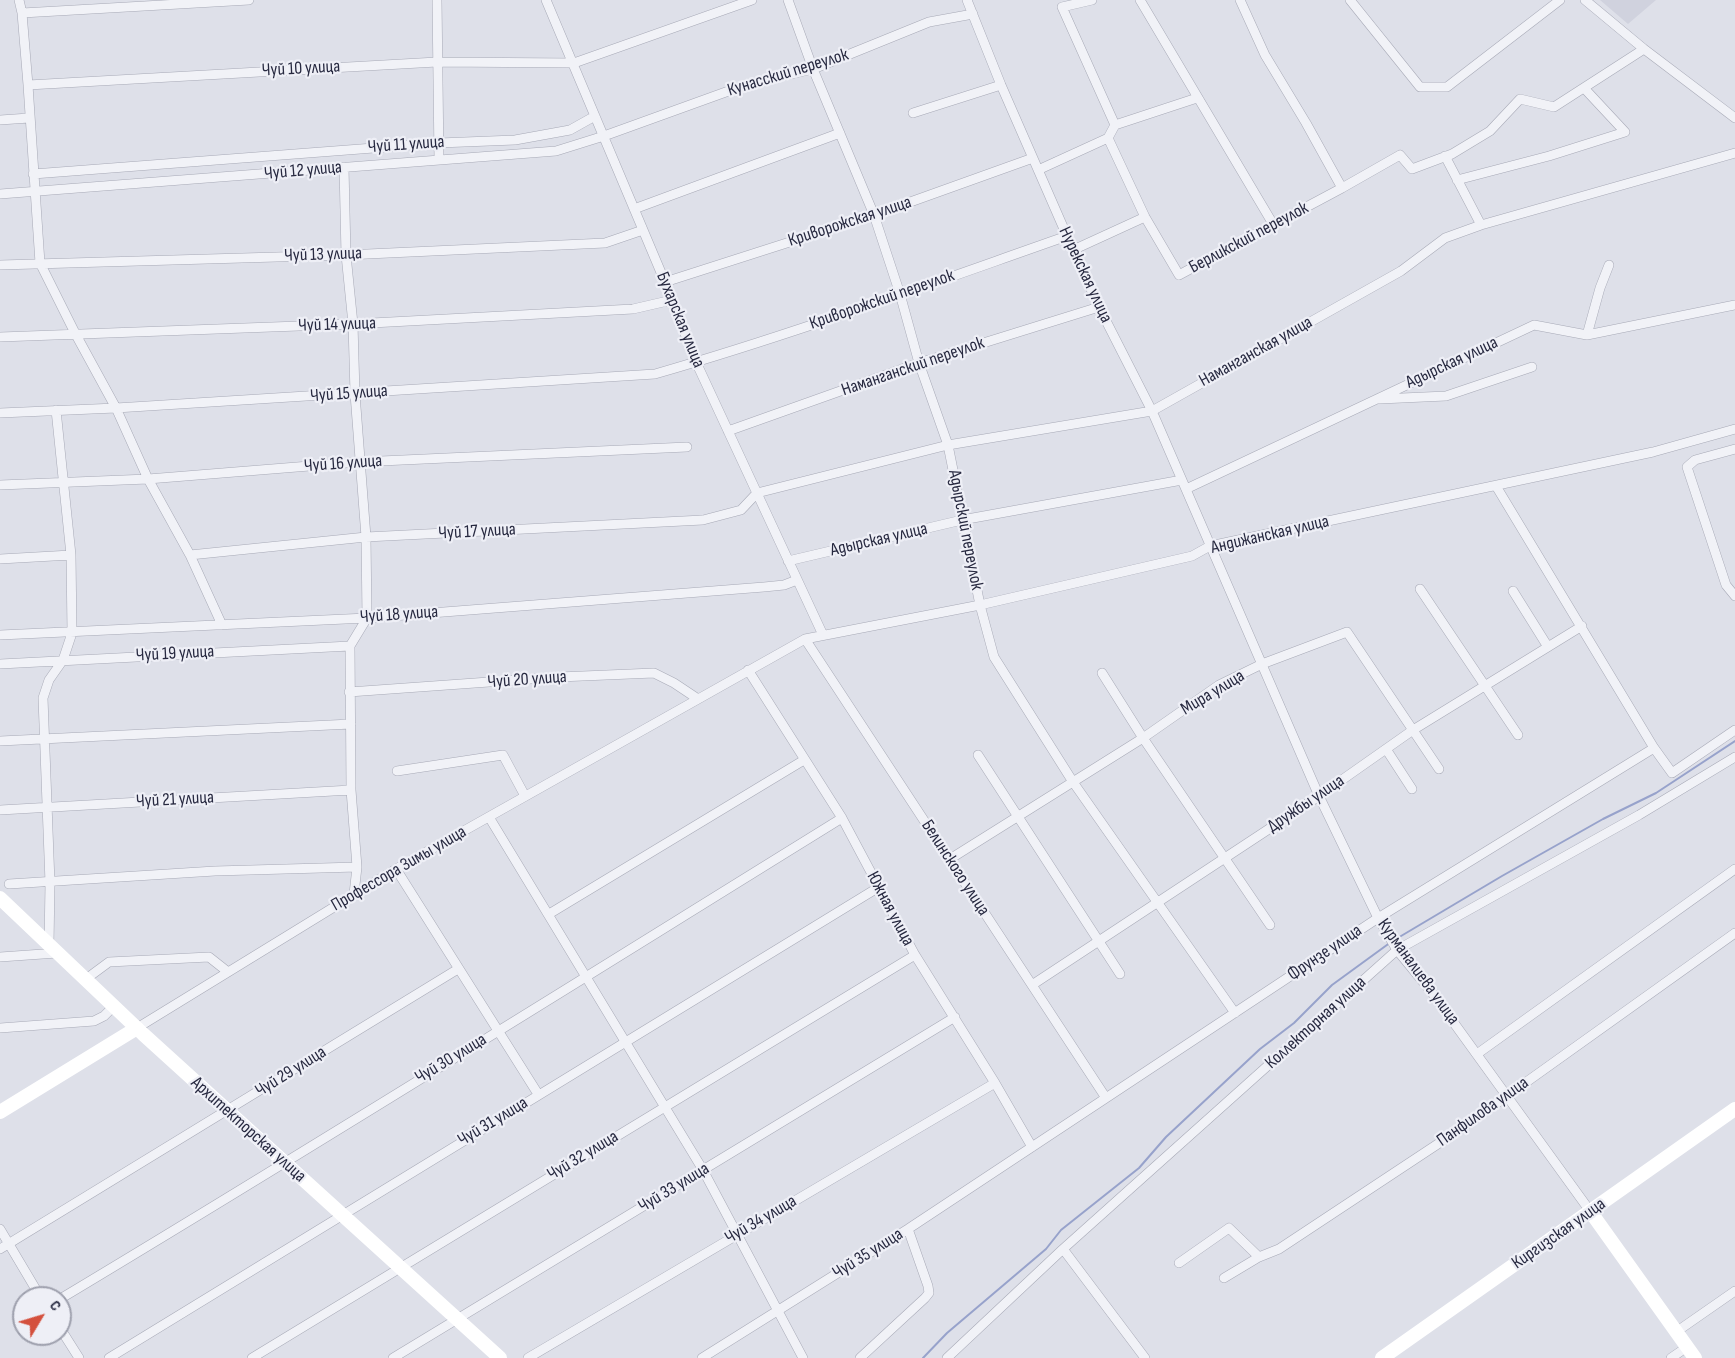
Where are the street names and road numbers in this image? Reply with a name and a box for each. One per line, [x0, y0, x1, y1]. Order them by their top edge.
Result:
street label: Кунасский переулок [725, 44, 851, 102]
street label: Чуй 10 улица [261, 56, 341, 82]
street label: Чуй 11 улица [367, 132, 445, 158]
street label: Чуй 12 улица [263, 157, 343, 185]
street label: Криворожская улица [786, 192, 914, 252]
street label: Берликский переулок [1186, 197, 1312, 279]
street label: Нурекская улица [1053, 224, 1117, 326]
street label: Чуй 13 улица [284, 243, 362, 267]
street label: Криворожский переулок [807, 265, 957, 335]
street label: Бухарская улица [651, 269, 709, 371]
street label: Наманганская улица [1196, 312, 1316, 392]
street label: Чуй 14 улица [298, 313, 376, 337]
street label: Наманганский переулок [839, 332, 987, 402]
street label: Адырская улица [1403, 332, 1501, 394]
street label: Чуй 15 улица [310, 381, 388, 407]
street label: Чуй 16 улица [303, 450, 383, 478]
street label: Адырский переулок [943, 468, 987, 592]
street label: Андижанская улица [1209, 511, 1331, 559]
street label: Адырская улица [828, 518, 930, 562]
street label: Чуй 17 улица [438, 519, 516, 545]
street label: Чуй 18 улица [359, 601, 439, 629]
street label: Чуй 19 улица [135, 641, 215, 667]
street label: Чуй 20 улица [487, 666, 567, 694]
street label: Мира улица [1177, 666, 1249, 720]
street label: Дружбы улица [1263, 770, 1349, 838]
street label: Чуй 21 улица [136, 787, 214, 813]
street label: Белинского улица [916, 816, 994, 920]
street label: Профессора Зимы улица [328, 822, 470, 916]
street label: Южная улица [861, 868, 919, 950]
street label: Курманалиева улица [1372, 915, 1464, 1029]
street label: Фрунзе улица [1284, 920, 1366, 986]
street label: Коллекторная улица [1261, 972, 1371, 1074]
street label: Чуй 30 улица [411, 1029, 491, 1089]
street label: Чуй 29 улица [252, 1042, 330, 1102]
street label: Панфилова улица [1433, 1072, 1533, 1152]
street label: Архитекторская улица [186, 1073, 310, 1187]
street label: Чуй 31 улица [454, 1093, 532, 1151]
street label: Чуй 32 улица [544, 1126, 622, 1186]
street label: Чуй 33 улица [635, 1158, 713, 1218]
street label: Чуй 34 улица [721, 1191, 801, 1249]
street label: Киргизская улица [1508, 1194, 1610, 1274]
street label: Чуй 35 улица [829, 1224, 907, 1284]

